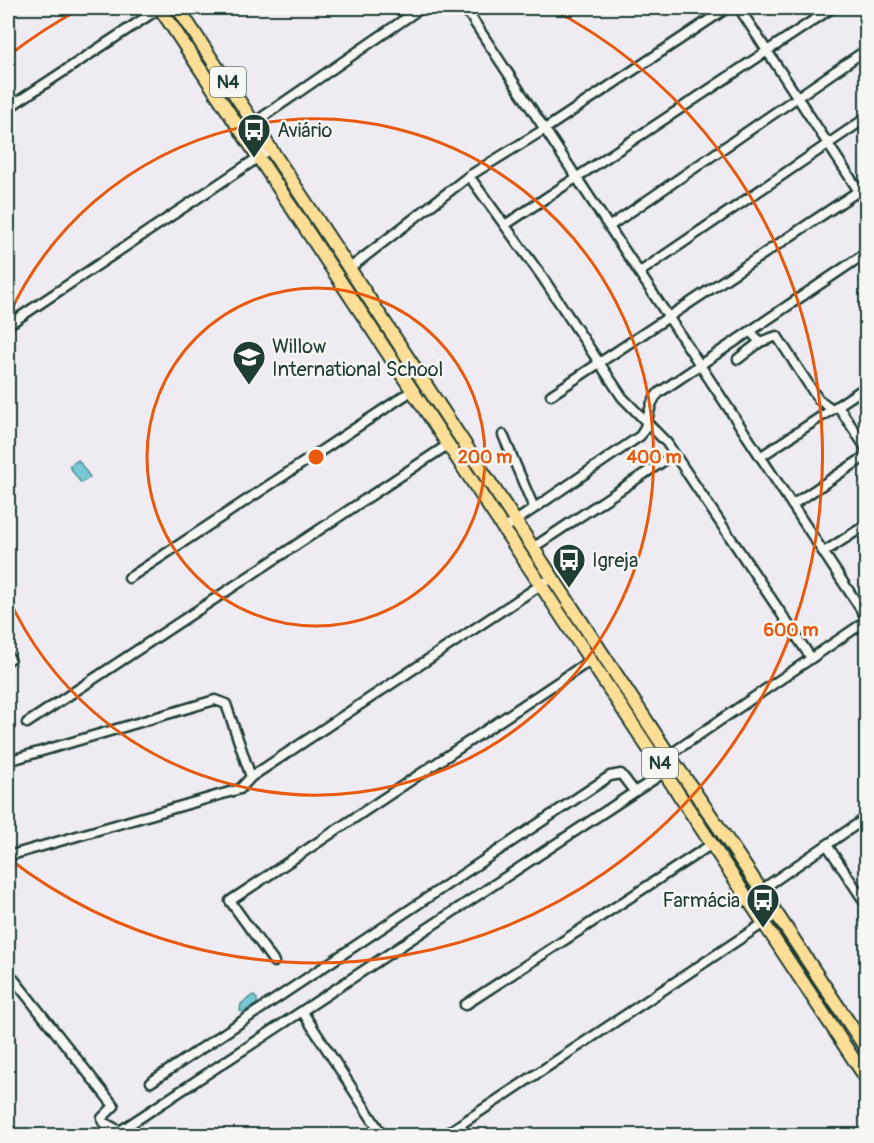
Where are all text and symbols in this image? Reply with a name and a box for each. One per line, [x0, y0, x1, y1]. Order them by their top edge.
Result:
road number: N4 [210, 67, 246, 97]
bus stop icon: Aviário [236, 112, 272, 159]
place label: Aviário [277, 118, 332, 143]
place label: Willow International School [272, 334, 443, 382]
school or university icon: Willow International School [231, 339, 267, 386]
text: 200 m [458, 446, 512, 469]
text: 400 m [627, 446, 681, 469]
centre of rings [306, 447, 326, 467]
bus stop icon: Igreja [551, 542, 587, 589]
place label: Igreja [592, 548, 638, 573]
text: 600 m [764, 619, 818, 642]
road number: N4 [642, 748, 678, 778]
bus stop icon: Farmácia [745, 882, 781, 929]
place label: Farmácia [663, 888, 740, 913]

